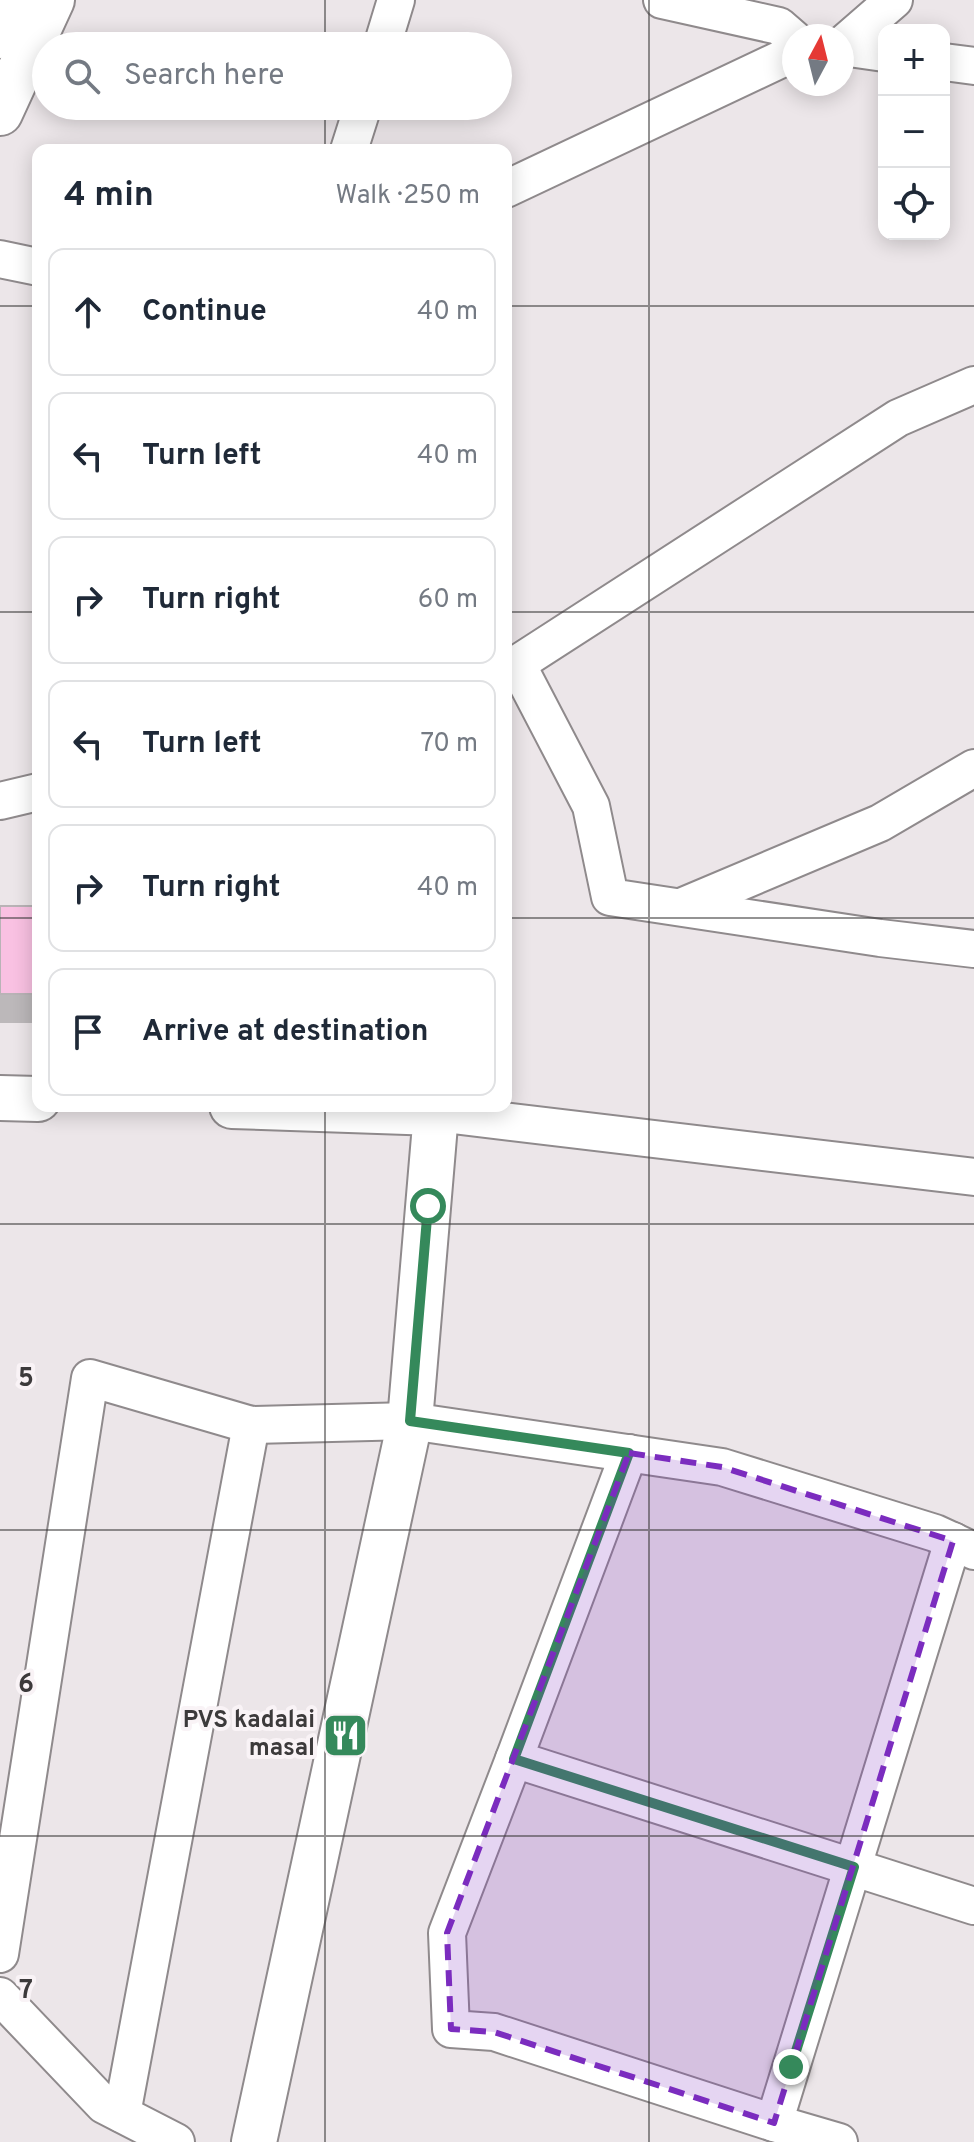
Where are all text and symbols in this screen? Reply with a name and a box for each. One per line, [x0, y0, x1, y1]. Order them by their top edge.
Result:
north arrow [782, 24, 854, 96]
map controls [878, 24, 950, 240]
button: + [878, 24, 950, 96]
search box [32, 32, 512, 120]
icon: search [60, 54, 104, 98]
text: Search here [124, 58, 284, 95]
button: − [878, 96, 950, 168]
button: locate [878, 168, 950, 240]
text: 4 min [64, 175, 154, 218]
text: Walk · 250 m [335, 180, 480, 213]
icon: ahead [66, 290, 110, 334]
text: Continue [142, 294, 267, 331]
text: 40 m [417, 296, 478, 329]
icon: left [66, 434, 110, 478]
text: Turn left [142, 438, 262, 475]
text: 40 m [417, 440, 478, 473]
icon: right [66, 578, 110, 622]
text: Turn right [142, 582, 280, 619]
text: 60 m [418, 584, 478, 617]
icon: left [66, 722, 110, 766]
text: Turn left [142, 726, 262, 763]
text: 70 m [420, 728, 478, 761]
icon: right [66, 866, 110, 910]
text: Turn right [142, 870, 280, 907]
text: 40 m [417, 872, 478, 905]
icon: arrive [66, 1010, 110, 1054]
text: Arrive at destination [142, 1014, 428, 1051]
route start [410, 1188, 446, 1224]
text: 5 [18, 1363, 34, 1396]
text: 6 [18, 1669, 34, 1702]
place label: PVS kadalai masal [183, 1706, 315, 1764]
restaurant icon: PVS kadalai masal [322, 1711, 370, 1759]
text: 7 [19, 1975, 33, 2008]
route end [773, 2049, 809, 2085]

